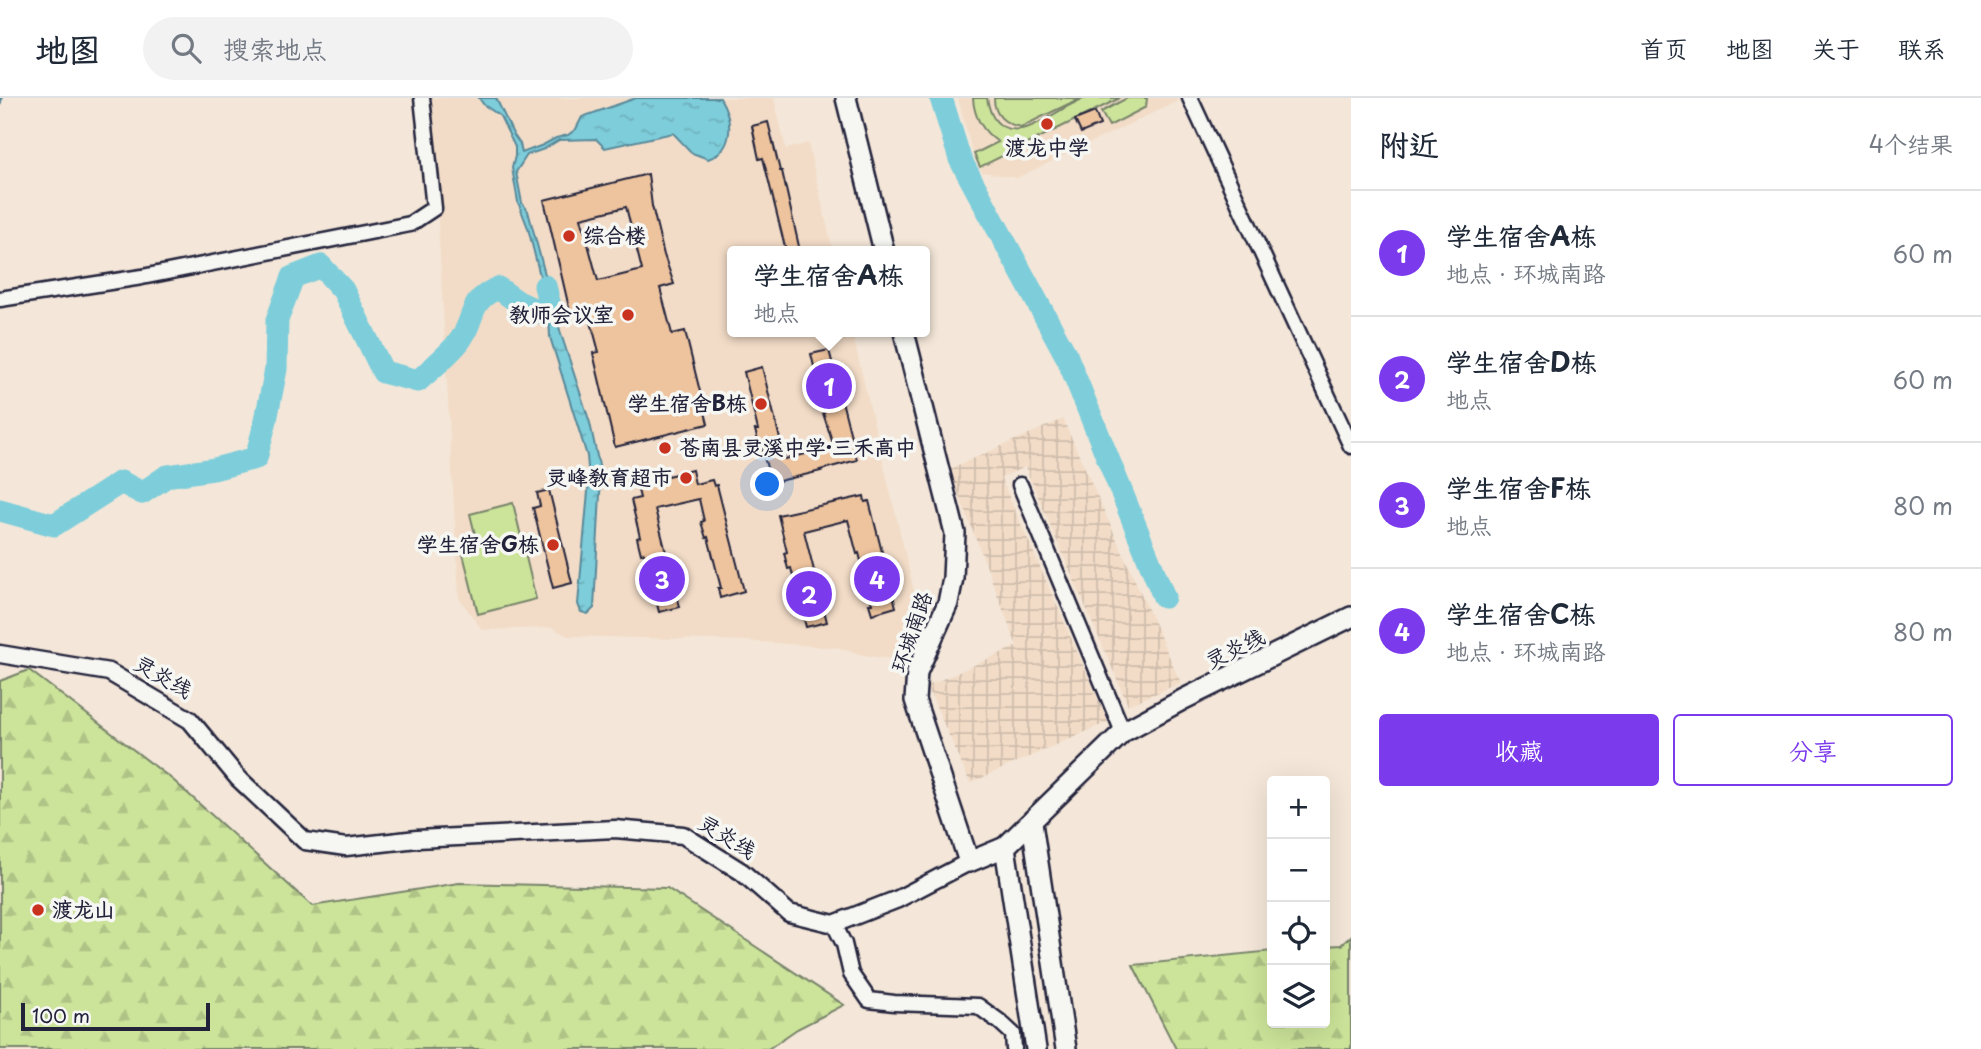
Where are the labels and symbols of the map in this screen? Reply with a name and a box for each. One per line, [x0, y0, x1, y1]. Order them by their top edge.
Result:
marker: 渡龙中学 [1039, 116, 1055, 132]
place label: 渡龙中学 [1005, 130, 1089, 162]
place label: 综合楼 [583, 218, 646, 250]
marker: 综合楼 [561, 228, 577, 244]
place label: 教师会议室 [509, 297, 614, 329]
marker: 教师会议室 [620, 307, 636, 323]
pin: 1 [806, 360, 852, 412]
place label: 学生宿舍B栋 [628, 386, 747, 418]
marker: 学生宿舍B栋 [753, 396, 769, 412]
place label: 苍南县灵溪中学·三禾高中 [679, 430, 916, 462]
marker: 苍南县灵溪中学·三禾高中 [657, 440, 673, 456]
place label: 灵峰教育超市 [546, 460, 672, 492]
your location [750, 467, 784, 501]
marker: 灵峰教育超市 [678, 470, 694, 486]
place label: 学生宿舍G栋 [417, 527, 539, 559]
marker: 学生宿舍G栋 [545, 537, 561, 553]
pin: 3 [639, 553, 685, 605]
pin: 4 [854, 553, 900, 605]
pin: 2 [786, 568, 832, 620]
street label: 环城南路 [881, 586, 939, 676]
street label: 灵炎线 [1199, 619, 1269, 675]
street label: 灵炎线 [129, 646, 199, 705]
street label: 灵炎线 [693, 805, 763, 866]
place label: 渡龙山 [52, 892, 115, 924]
marker: 渡龙山 [30, 902, 46, 918]
scale bar [21, 1000, 210, 1032]

